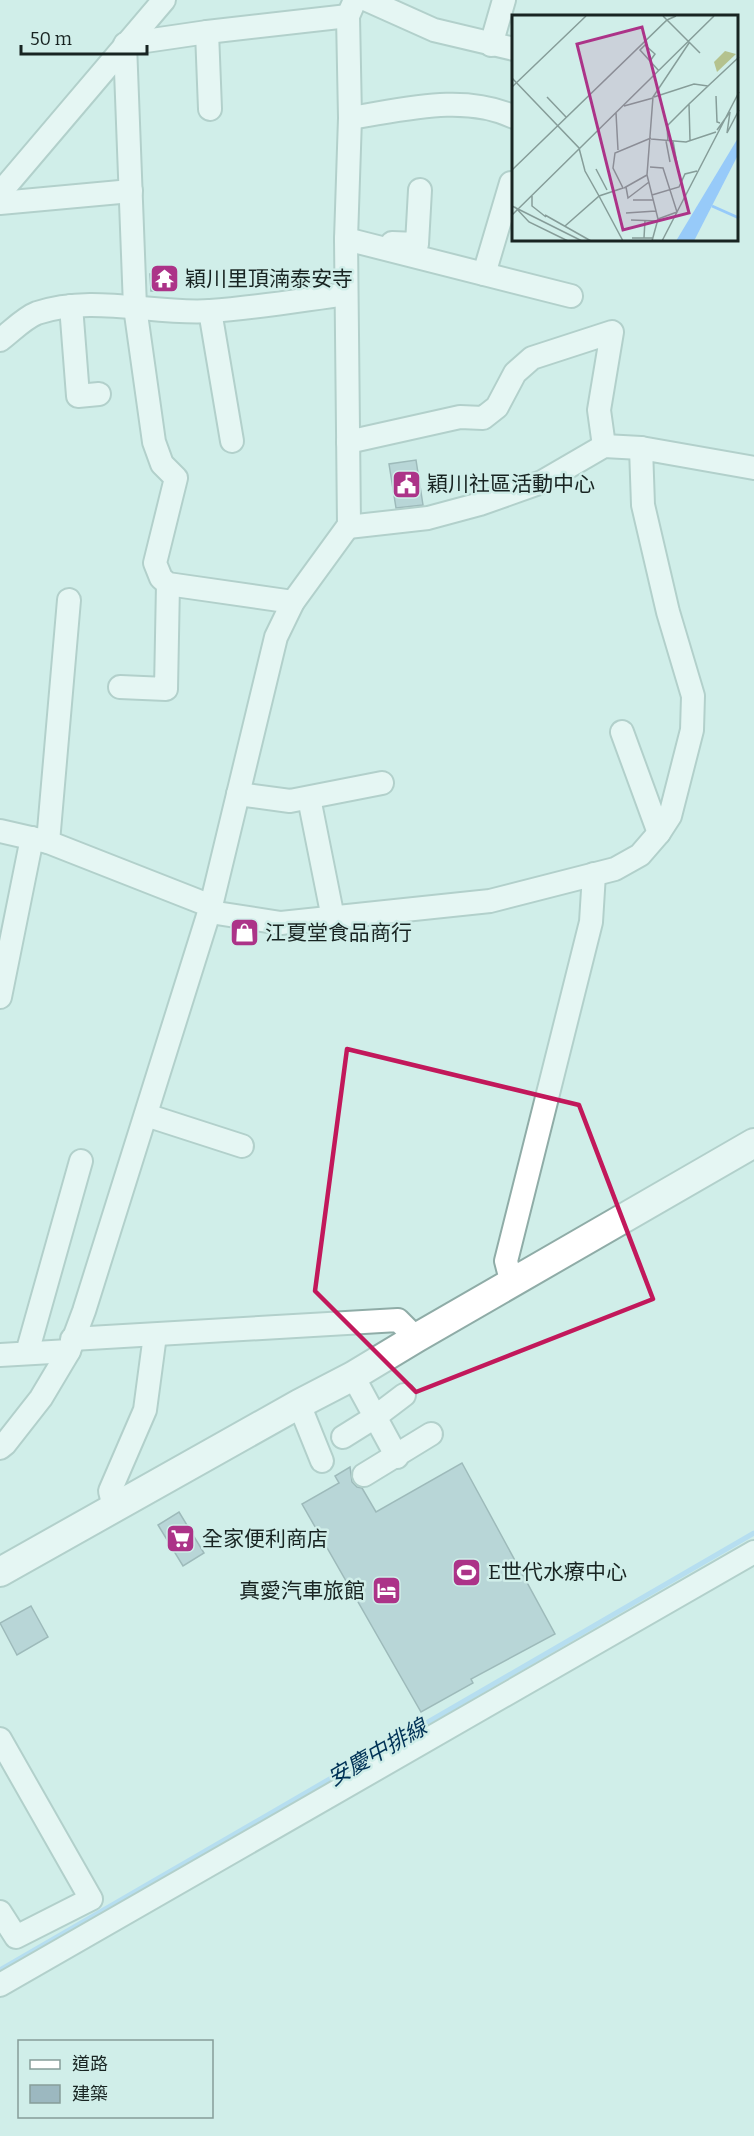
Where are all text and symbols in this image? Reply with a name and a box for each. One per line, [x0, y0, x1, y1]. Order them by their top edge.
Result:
inset map [512, 15, 739, 242]
scale bar [21, 18, 147, 56]
text: 50 m [30, 28, 72, 50]
temple icon: 穎川里頂湳泰安寺 [148, 263, 180, 295]
place label: 穎川里頂湳泰安寺 [185, 266, 353, 292]
public building icon: 穎川社區活動中心 [390, 468, 422, 500]
place label: 穎川社區活動中心 [427, 471, 595, 497]
shop icon: 江夏堂食品商行 [228, 917, 260, 949]
place label: 江夏堂食品商行 [265, 920, 412, 946]
supermarket icon: 全家便利商店 [165, 1523, 197, 1555]
place label: 全家便利商店 [202, 1526, 328, 1552]
sports icon: E世代水療中心 [451, 1556, 483, 1588]
place label: E世代水療中心 [488, 1559, 627, 1585]
hotel icon: 真愛汽車旅館 [370, 1575, 402, 1607]
place label: 真愛汽車旅館 [239, 1578, 365, 1604]
water label: 安慶中排線 [323, 1712, 434, 1792]
legend [18, 2040, 213, 2118]
text: 道路 [72, 2053, 108, 2075]
text: 建築 [72, 2083, 108, 2105]

